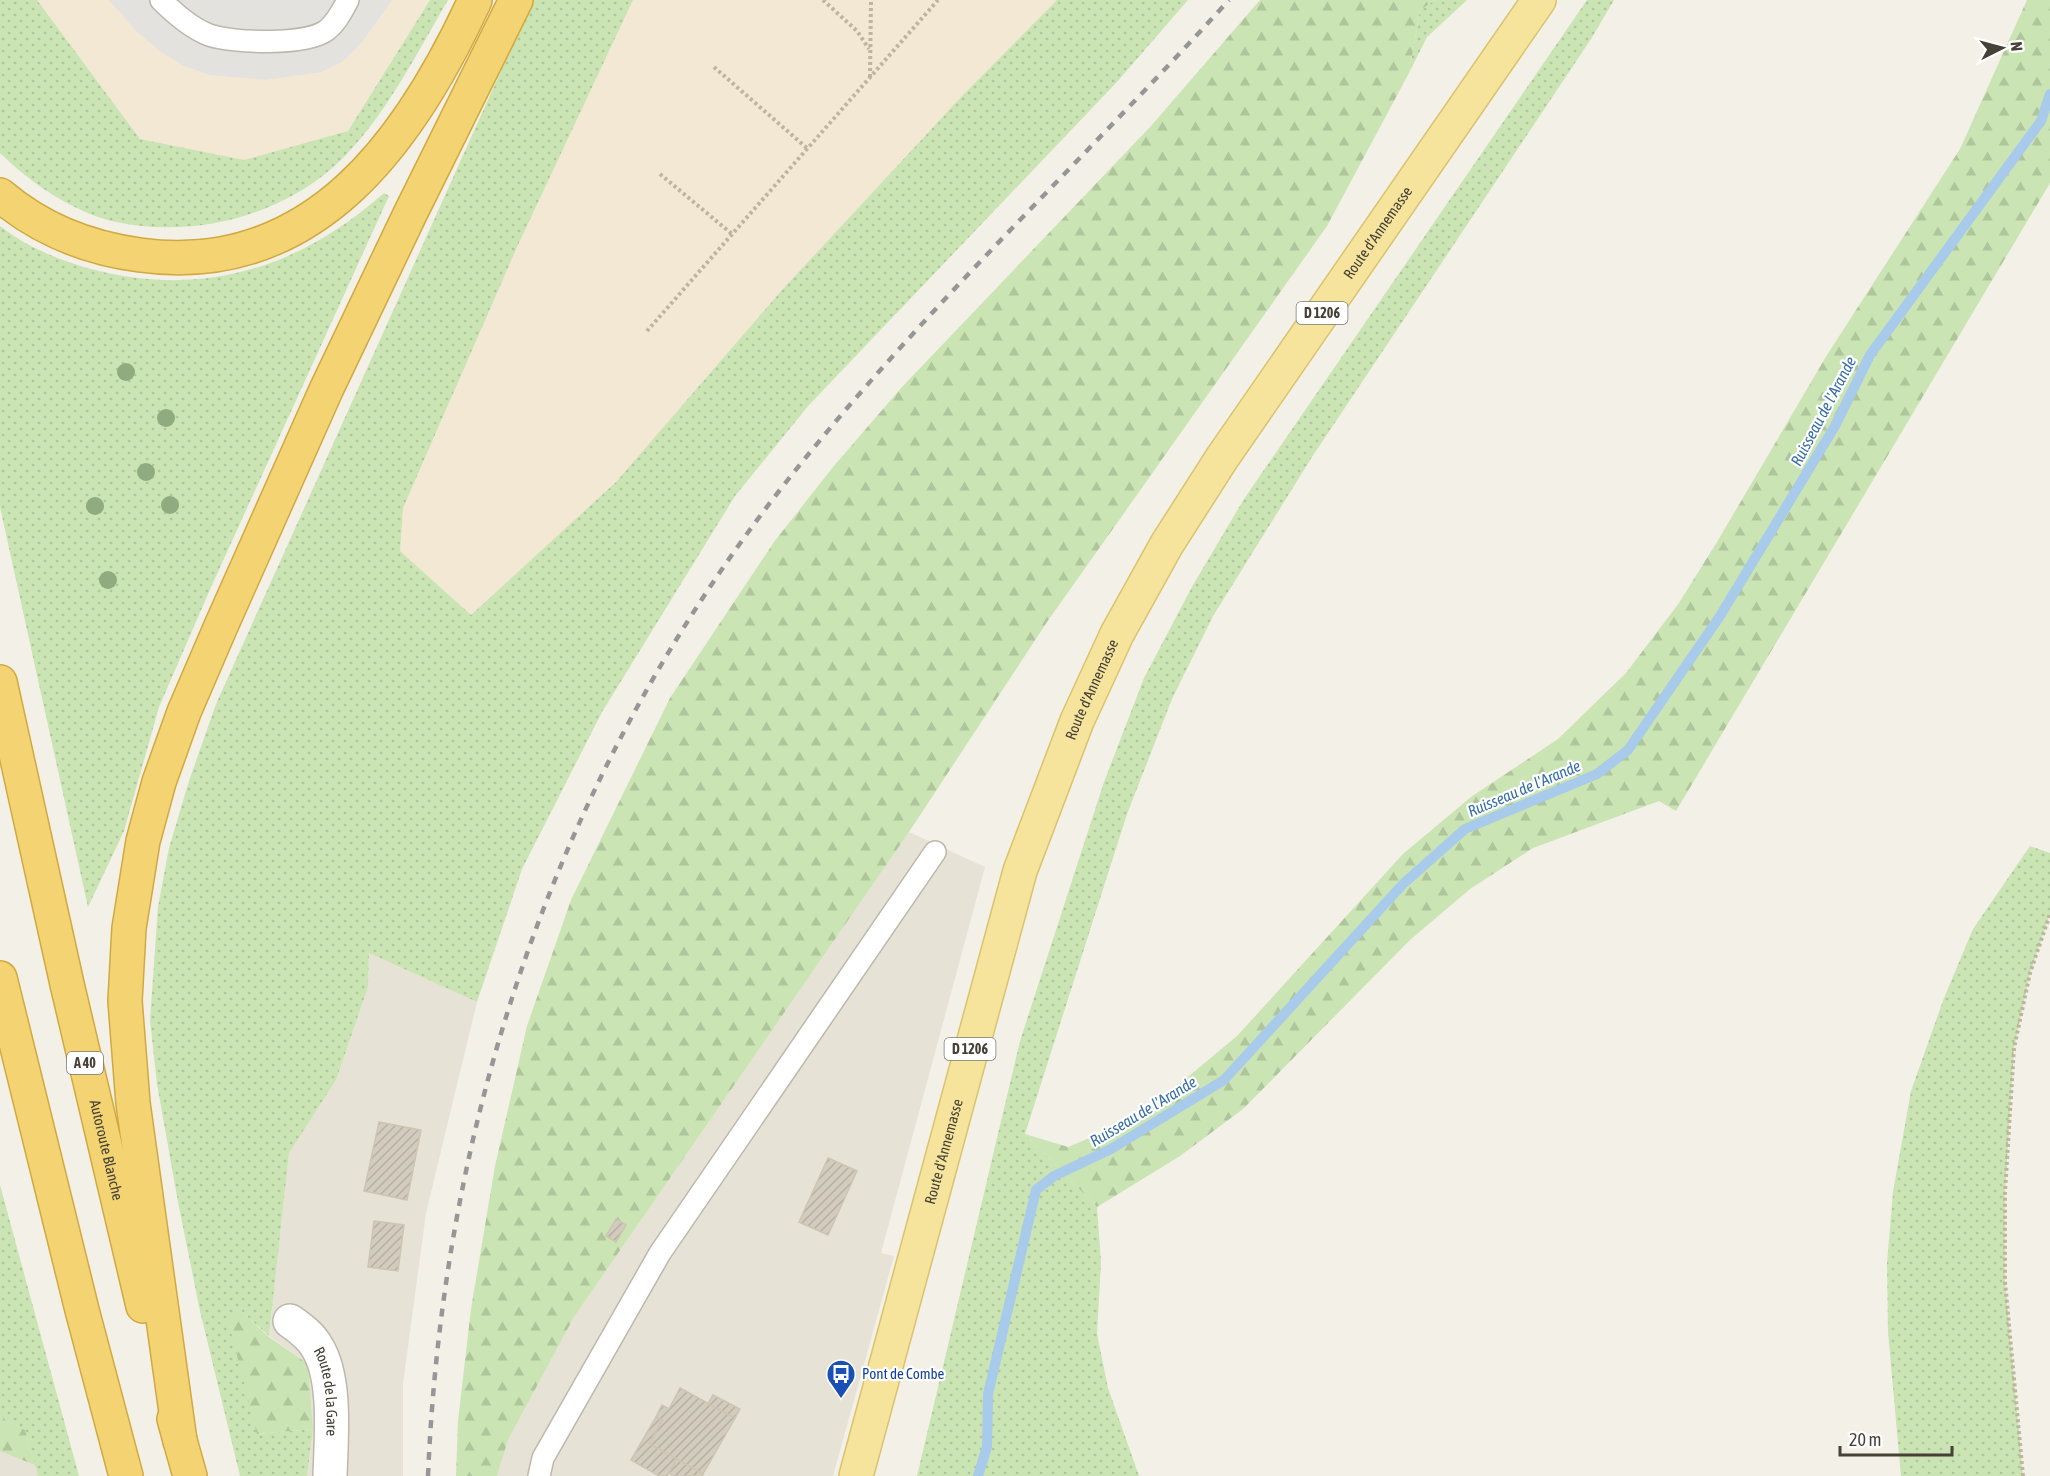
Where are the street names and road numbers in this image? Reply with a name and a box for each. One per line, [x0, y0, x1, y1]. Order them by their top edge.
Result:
street label: Route d'Annemasse [1340, 183, 1415, 282]
road number: D 1206 [1296, 302, 1348, 324]
street label: Route d'Annemasse [1062, 636, 1121, 742]
road number: D 1206 [944, 1038, 996, 1060]
road number: A 40 [67, 1052, 103, 1074]
street label: Route d'Annemasse [921, 1097, 966, 1206]
street label: Autoroute Blanche [87, 1098, 127, 1202]
street label: Route de la Gare [311, 1344, 341, 1437]

